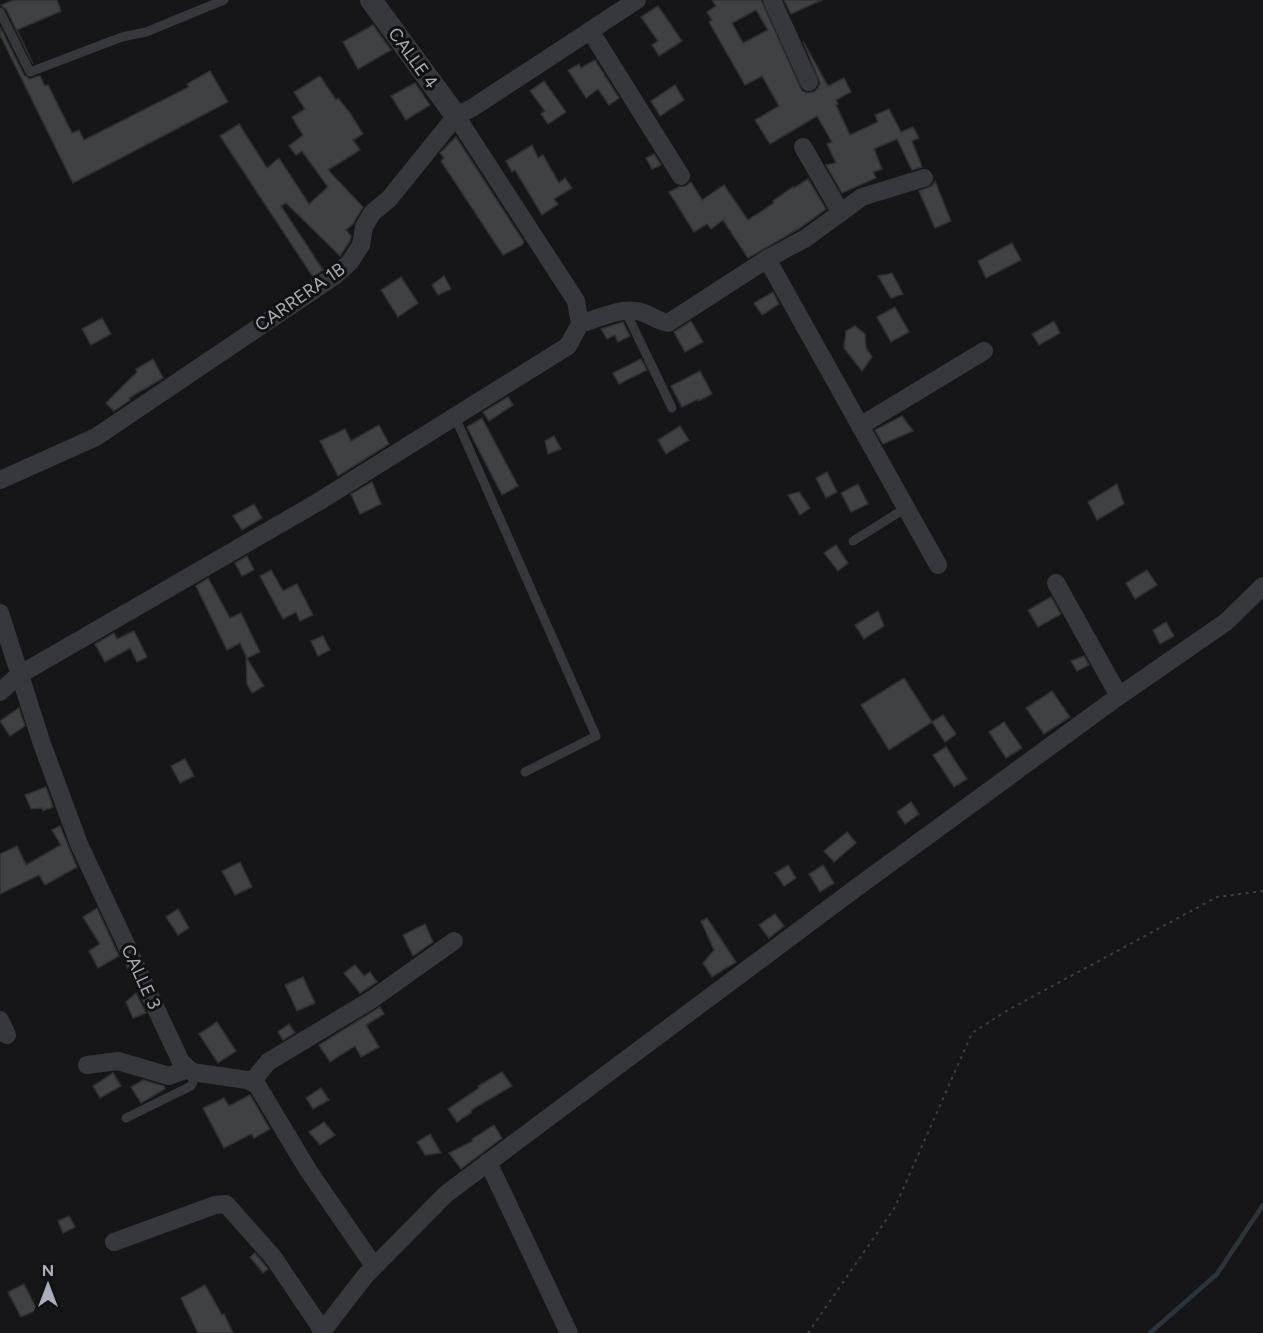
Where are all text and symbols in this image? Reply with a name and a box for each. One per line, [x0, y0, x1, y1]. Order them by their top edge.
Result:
street label: CALLE 4 [383, 23, 443, 93]
street label: CARRERA 1B [251, 258, 349, 336]
street label: CALLE 3 [116, 941, 166, 1013]
north arrow [18, 1255, 78, 1315]
text: N [42, 1261, 54, 1280]

